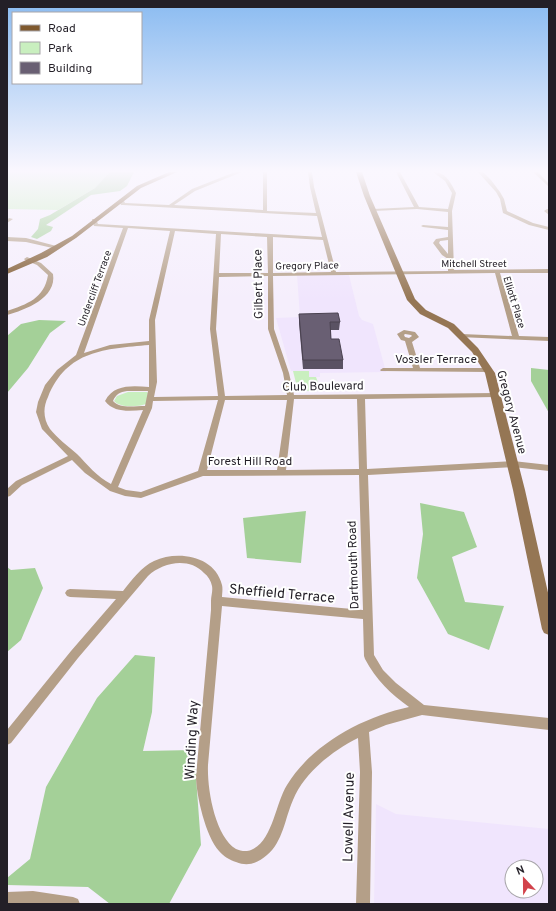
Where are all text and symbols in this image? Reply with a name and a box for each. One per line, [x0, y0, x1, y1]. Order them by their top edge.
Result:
legend [12, 12, 142, 84]
text: Road [48, 21, 76, 37]
text: Park [48, 41, 73, 57]
text: Building [48, 61, 92, 77]
street label: Undercliff Terrace [76, 249, 115, 328]
street label: Gilbert Place [250, 249, 268, 319]
street label: Mitchell Street [441, 258, 507, 271]
street label: Gregory Place [275, 259, 339, 274]
street label: Elliott Place [499, 275, 528, 330]
street label: Vossler Terrace [395, 352, 477, 368]
street label: Gregory Avenue [492, 369, 530, 456]
street label: Club Boulevard [282, 378, 364, 396]
street label: Forest Hill Road [208, 454, 292, 470]
street label: Dartmouth Road [344, 520, 364, 610]
street label: Sheffield Terrace [228, 581, 335, 608]
street label: Winding Way [182, 700, 203, 780]
street label: Lowell Avenue [340, 772, 359, 862]
north arrow [504, 859, 544, 899]
text: N [514, 863, 527, 879]

